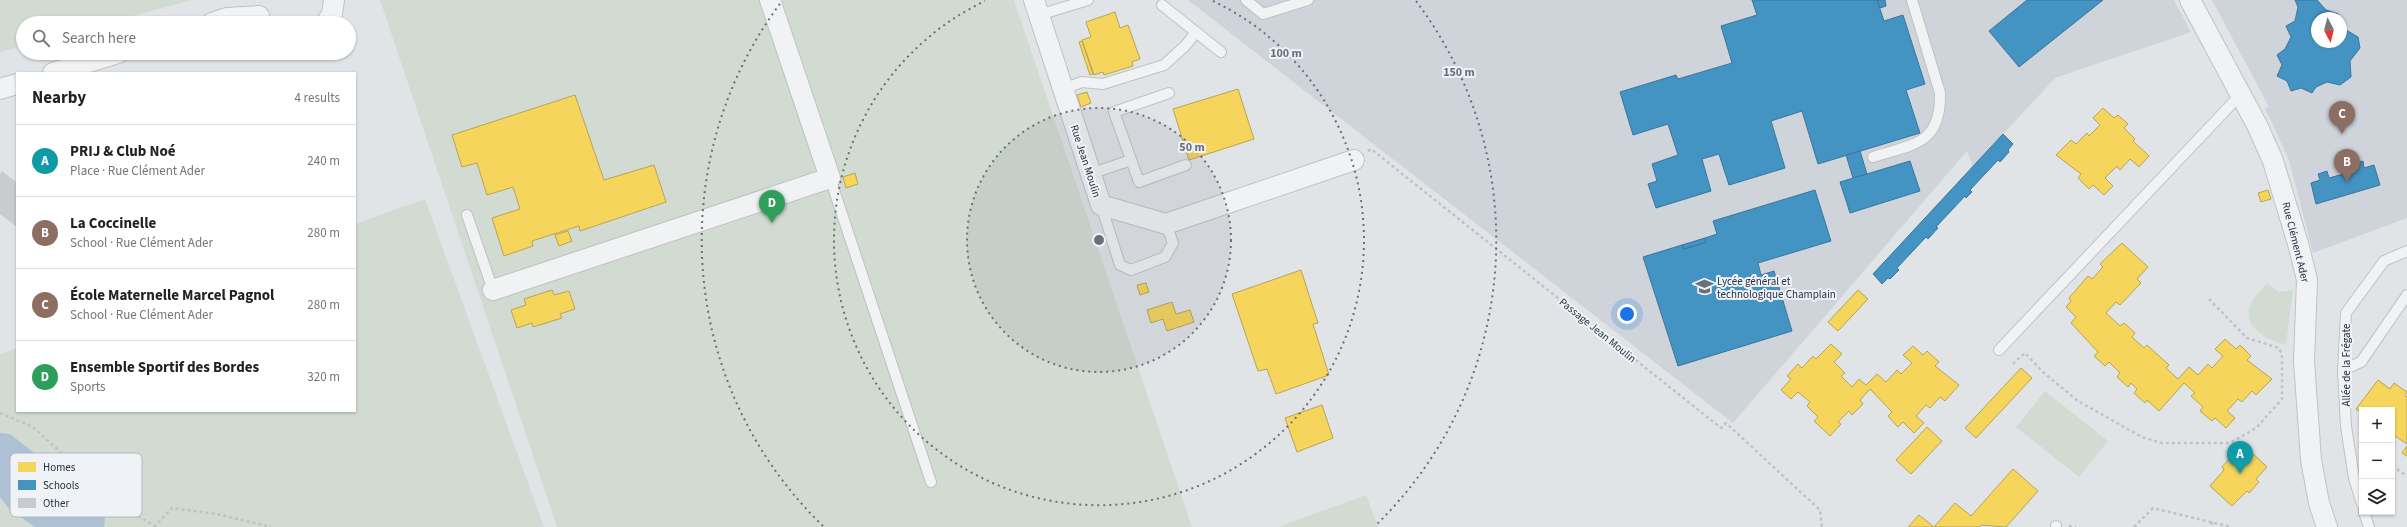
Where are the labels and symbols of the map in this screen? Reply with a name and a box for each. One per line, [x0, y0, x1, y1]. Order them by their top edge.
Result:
north arrow [2311, 12, 2347, 48]
text: 100 m [1270, 45, 1302, 62]
text: 150 m [1443, 64, 1475, 81]
pin: C [2329, 101, 2355, 134]
street label: Rue Jean Moulin [1067, 123, 1104, 199]
text: 50 m [1179, 139, 1205, 156]
pin: B [2334, 149, 2360, 182]
pin: D [759, 190, 785, 223]
street label: Rue Clément Ader [2278, 200, 2313, 284]
centre of rings [1092, 233, 1106, 247]
place label: Lycée général et technologique Champlain [1717, 274, 1836, 302]
school or university icon: Lycée général et technologique Champlain [1694, 277, 1714, 297]
street label: Passage Jean Moulin [1556, 295, 1639, 366]
your location [1617, 304, 1637, 324]
street label: Allée de la Frégate [2339, 323, 2354, 407]
pin: A [2227, 441, 2253, 474]
legend [10, 453, 142, 517]
text: Homes [43, 460, 76, 475]
text: Schools [43, 478, 80, 493]
text: Other [43, 496, 69, 511]

